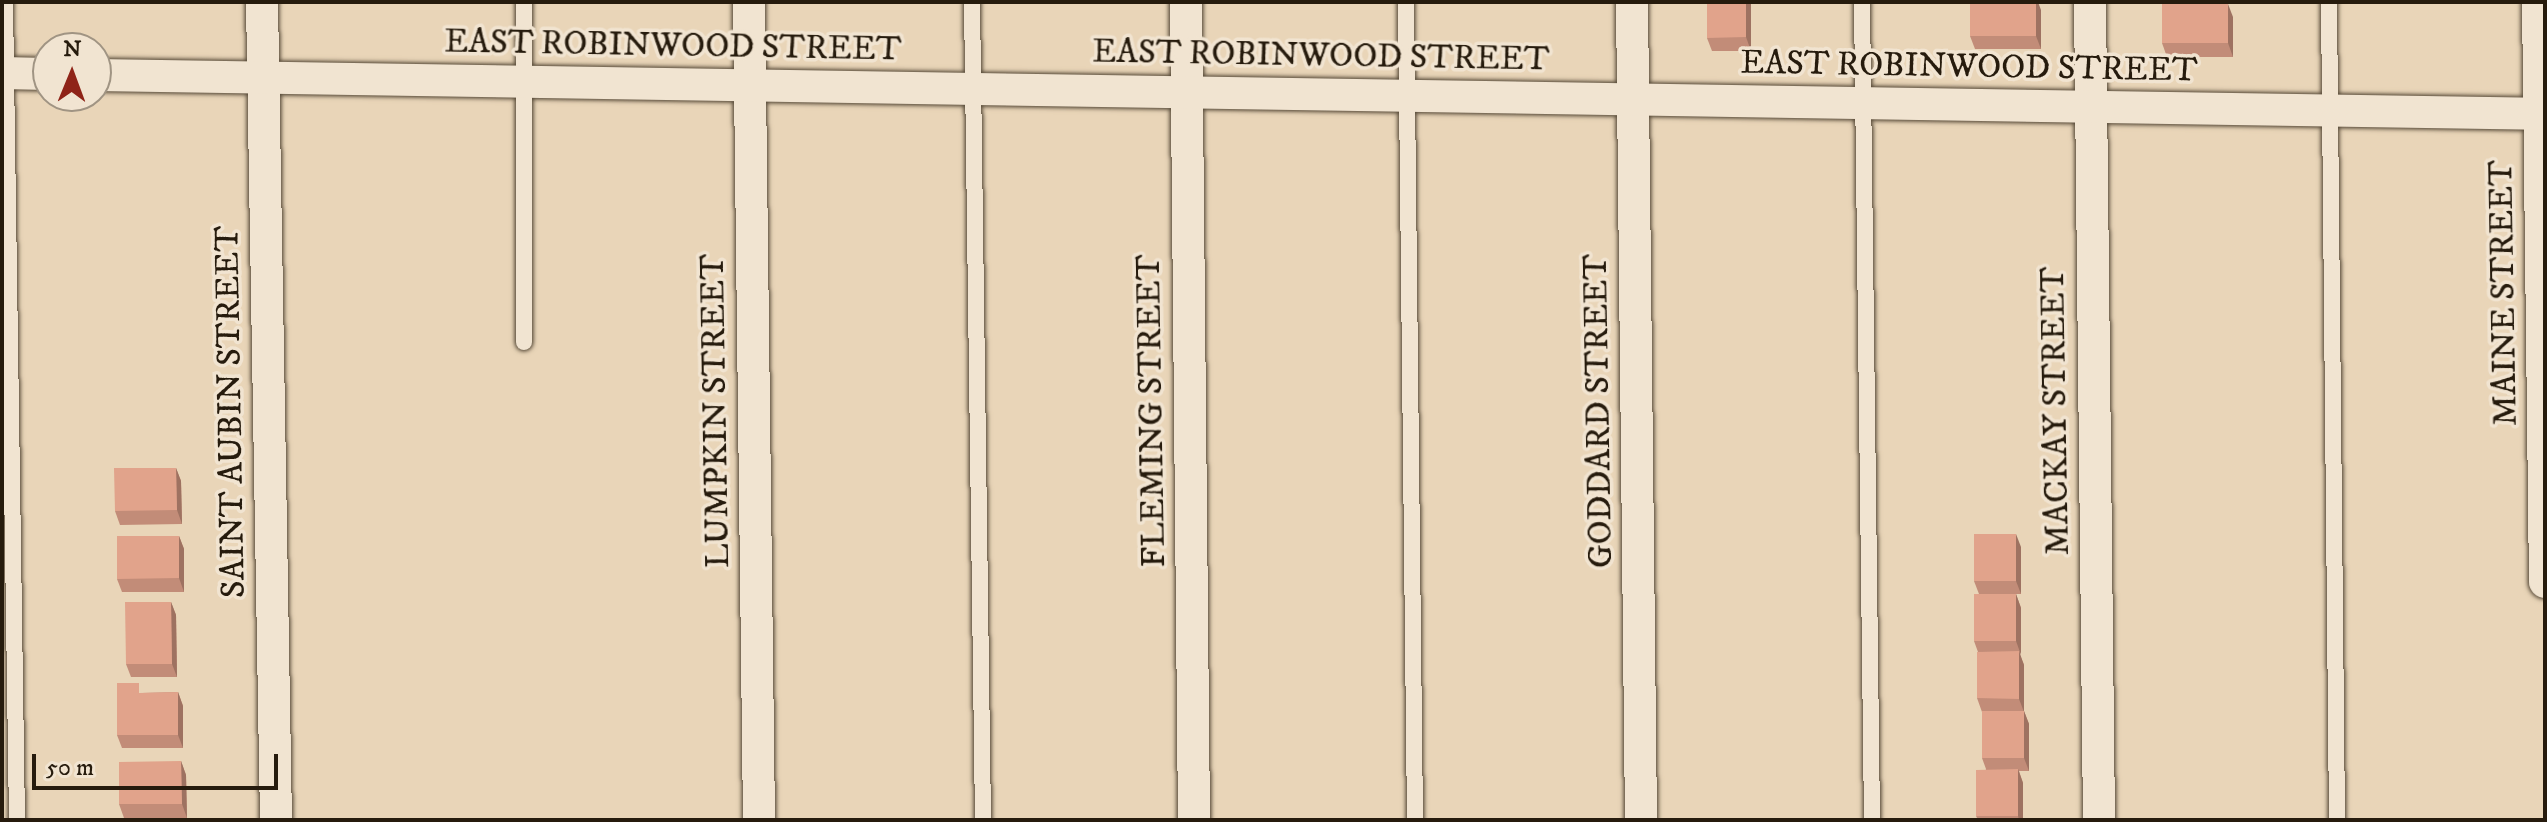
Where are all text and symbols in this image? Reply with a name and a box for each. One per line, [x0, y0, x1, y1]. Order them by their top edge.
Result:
street label: EAST ROBINWOOD STREET [444, 22, 902, 70]
north arrow [32, 32, 112, 112]
street label: EAST ROBINWOOD STREET [1092, 32, 1550, 80]
text: N [63, 36, 82, 63]
street label: EAST ROBINWOOD STREET [1740, 43, 2198, 91]
street label: MAINE STREET [2481, 160, 2527, 426]
street label: SAINT AUBIN STREET [207, 225, 255, 599]
street label: GODDARD STREET [1576, 253, 1622, 569]
street label: LUMPKIN STREET [693, 254, 739, 568]
street label: FLEMING STREET [1129, 254, 1175, 568]
street label: MACKAY STREET [2033, 266, 2079, 556]
scale bar [36, 738, 282, 788]
text: 50 m [46, 753, 94, 783]

